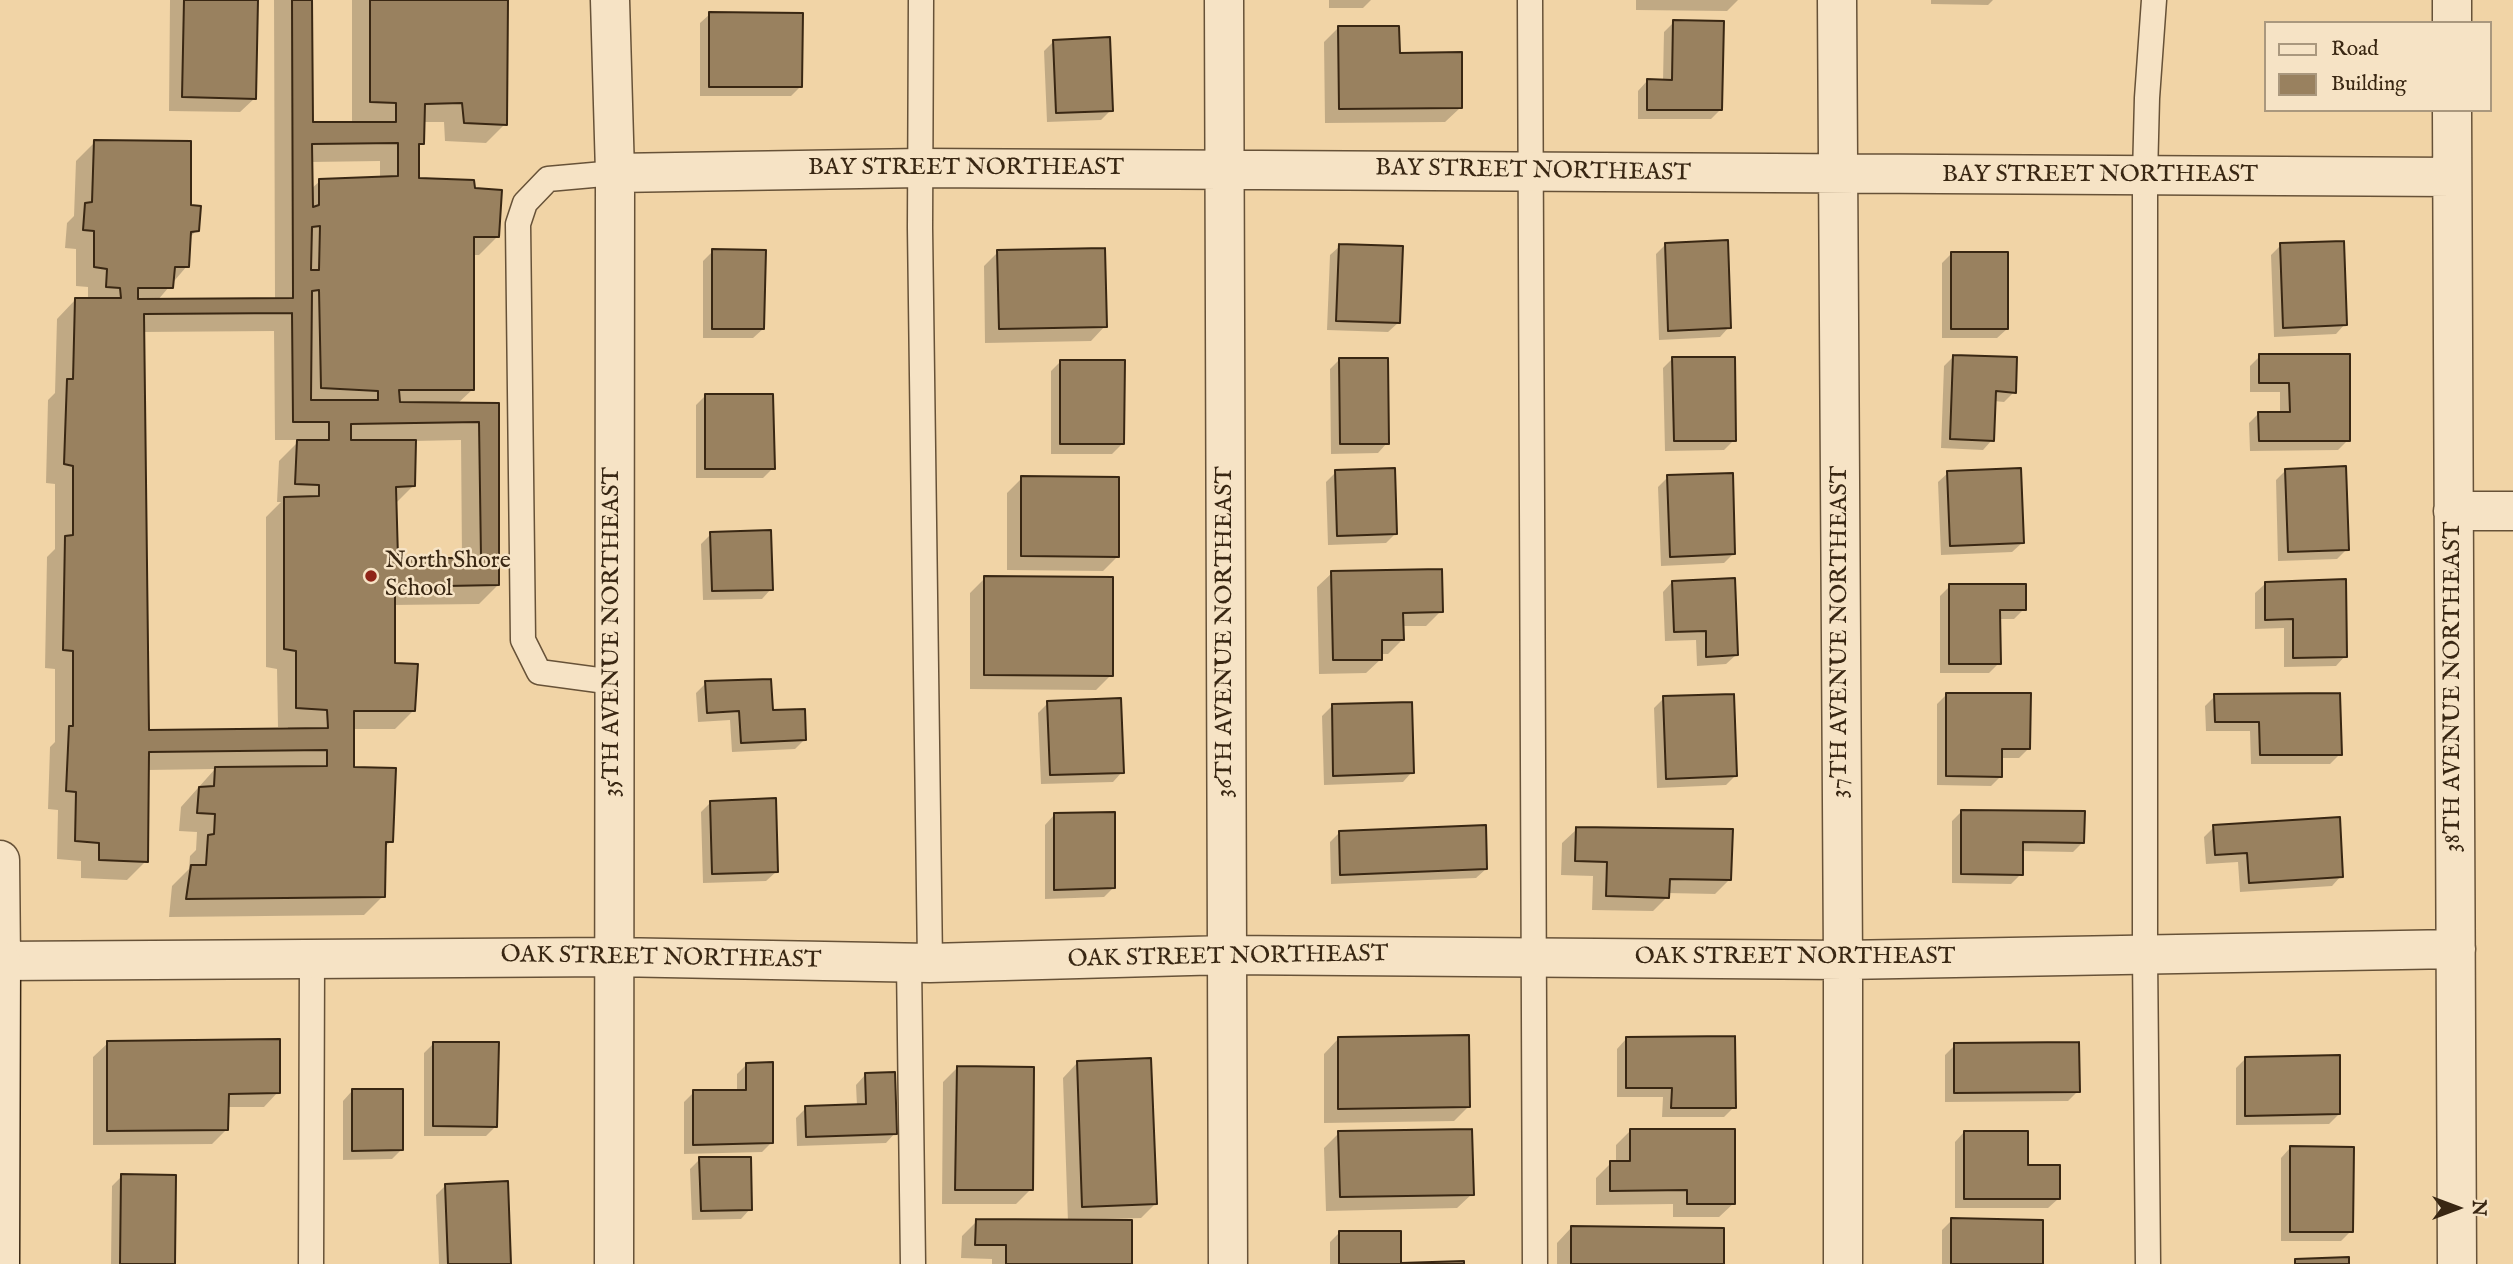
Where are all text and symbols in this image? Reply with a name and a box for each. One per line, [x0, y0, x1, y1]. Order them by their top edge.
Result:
legend [2264, 21, 2492, 112]
text: Road [2331, 36, 2378, 63]
text: Building [2331, 71, 2406, 98]
street label: BAY STREET NORTHEAST [808, 155, 1124, 183]
street label: BAY STREET NORTHEAST [1375, 155, 1691, 189]
street label: BAY STREET NORTHEAST [1942, 162, 2258, 190]
street label: 36TH AVENUE NORTHEAST [1212, 466, 1240, 798]
street label: 37TH AVENUE NORTHEAST [1827, 466, 1855, 798]
street label: 35TH AVENUE NORTHEAST [599, 467, 627, 797]
street label: 38TH AVENUE NORTHEAST [2440, 522, 2468, 852]
place label: North Shore School [385, 548, 511, 604]
marker: North Shore School [363, 568, 379, 584]
street label: OAK STREET NORTHEAST [1067, 941, 1389, 975]
street label: OAK STREET NORTHEAST [500, 942, 822, 976]
street label: OAK STREET NORTHEAST [1635, 944, 1955, 972]
north arrow [2422, 1173, 2492, 1243]
text: N [2466, 1200, 2490, 1216]

